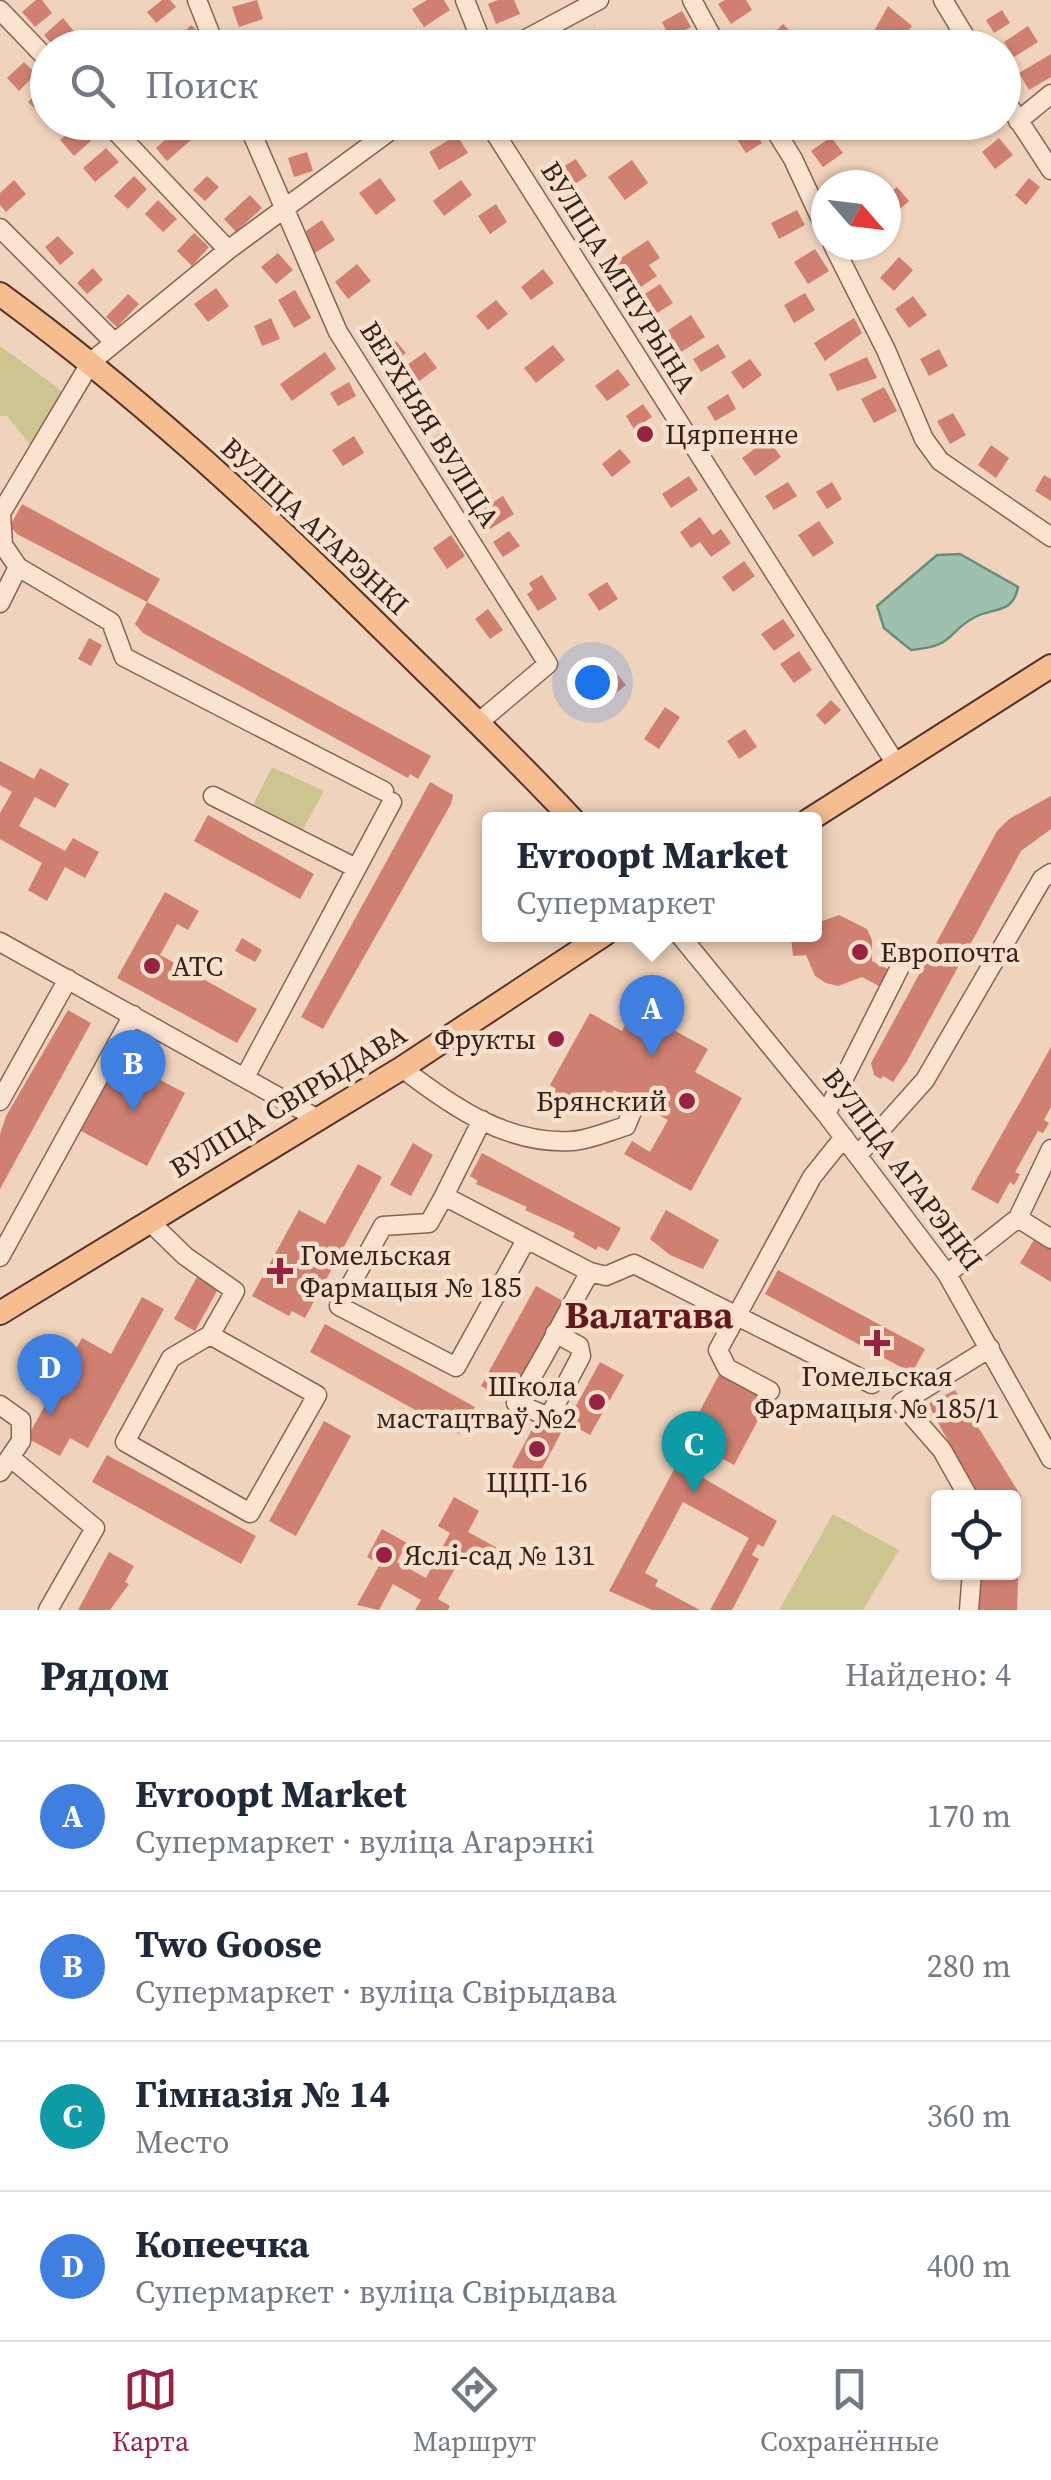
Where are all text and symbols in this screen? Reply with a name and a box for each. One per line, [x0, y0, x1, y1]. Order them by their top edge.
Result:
search box [30, 30, 1021, 140]
icon: search [65, 58, 120, 113]
text: Поиск [145, 59, 258, 111]
street label: ВУЛІЦА МІЧУРЫНА [532, 154, 706, 400]
north arrow [811, 170, 901, 260]
street label: ВЕРХНЯЯ ВУЛІЦА [351, 314, 509, 535]
place label: Цярпенне [665, 415, 798, 453]
marker: Цярпенне [634, 423, 656, 445]
street label: ВУЛІЦА АГАРЭНКІ [213, 429, 417, 623]
your location [567, 657, 618, 708]
popup [482, 812, 822, 942]
text: Evroopt Market [516, 829, 788, 881]
text: Супермаркет [516, 881, 715, 925]
place label: Европочта [880, 933, 1020, 971]
marker: Европочта [849, 941, 871, 963]
place label: АТС [172, 947, 223, 985]
marker: АТС [141, 955, 163, 977]
pin: A [620, 974, 684, 1057]
street label: ВУЛІЦА СВІРЫДАВА [162, 1015, 414, 1187]
place label: Фрукты [434, 1020, 536, 1058]
marker: Фрукты [545, 1028, 567, 1050]
pin: B [100, 1030, 166, 1112]
street label: ВУЛІЦА АГАРЭНКІ [814, 1060, 992, 1278]
place label: Брянский [536, 1082, 667, 1120]
marker: Брянский [676, 1090, 698, 1112]
place label: Гомельская Фармацыя № 185 [300, 1236, 522, 1306]
marker: Гомельская Фармацыя № 185 [269, 1260, 291, 1282]
district label: Валатава [565, 1289, 734, 1341]
marker: Гомельская Фармацыя № 185/1 [866, 1332, 888, 1354]
pin: D [18, 1334, 82, 1416]
place label: Гомельская Фармацыя № 185/1 [755, 1357, 999, 1427]
place label: Школа мастацтваў №2 [376, 1367, 578, 1437]
marker: Школа мастацтваў №2 [586, 1391, 608, 1413]
pin: C [662, 1410, 726, 1493]
marker: ЦЦП-16 [526, 1438, 548, 1460]
place label: ЦЦП-16 [486, 1463, 588, 1501]
map controls [931, 1490, 1021, 1580]
button: locate [931, 1490, 1021, 1580]
place label: Яслі-сад № 131 [404, 1536, 595, 1574]
marker: Яслі-сад № 131 [373, 1544, 395, 1566]
text: Рядом [40, 1646, 169, 1704]
text: Найдено: 4 [845, 1653, 1011, 1697]
text: Evroopt Market [135, 1768, 407, 1820]
text: A [62, 1794, 83, 1838]
text: 170 m [927, 1794, 1011, 1838]
text: Супермаркет · вуліца Агарэнкі [135, 1820, 594, 1864]
text: Two Goose [135, 1918, 322, 1970]
text: B [62, 1944, 83, 1988]
text: 280 m [927, 1944, 1011, 1988]
text: Супермаркет · вуліца Свірыдава [135, 1970, 617, 2014]
text: Гімназія № 14 [135, 2068, 390, 2120]
text: C [63, 2094, 82, 2138]
text: 360 m [927, 2094, 1011, 2138]
text: Место [135, 2120, 230, 2164]
text: Копеечка [135, 2218, 310, 2270]
text: D [61, 2244, 84, 2288]
text: 400 m [927, 2244, 1011, 2288]
text: Супермаркет · вуліца Свірыдава [135, 2270, 617, 2314]
tab: Карта [112, 2362, 189, 2460]
tab: Маршрут [413, 2362, 536, 2460]
tab: Сохранённые [760, 2362, 939, 2460]

